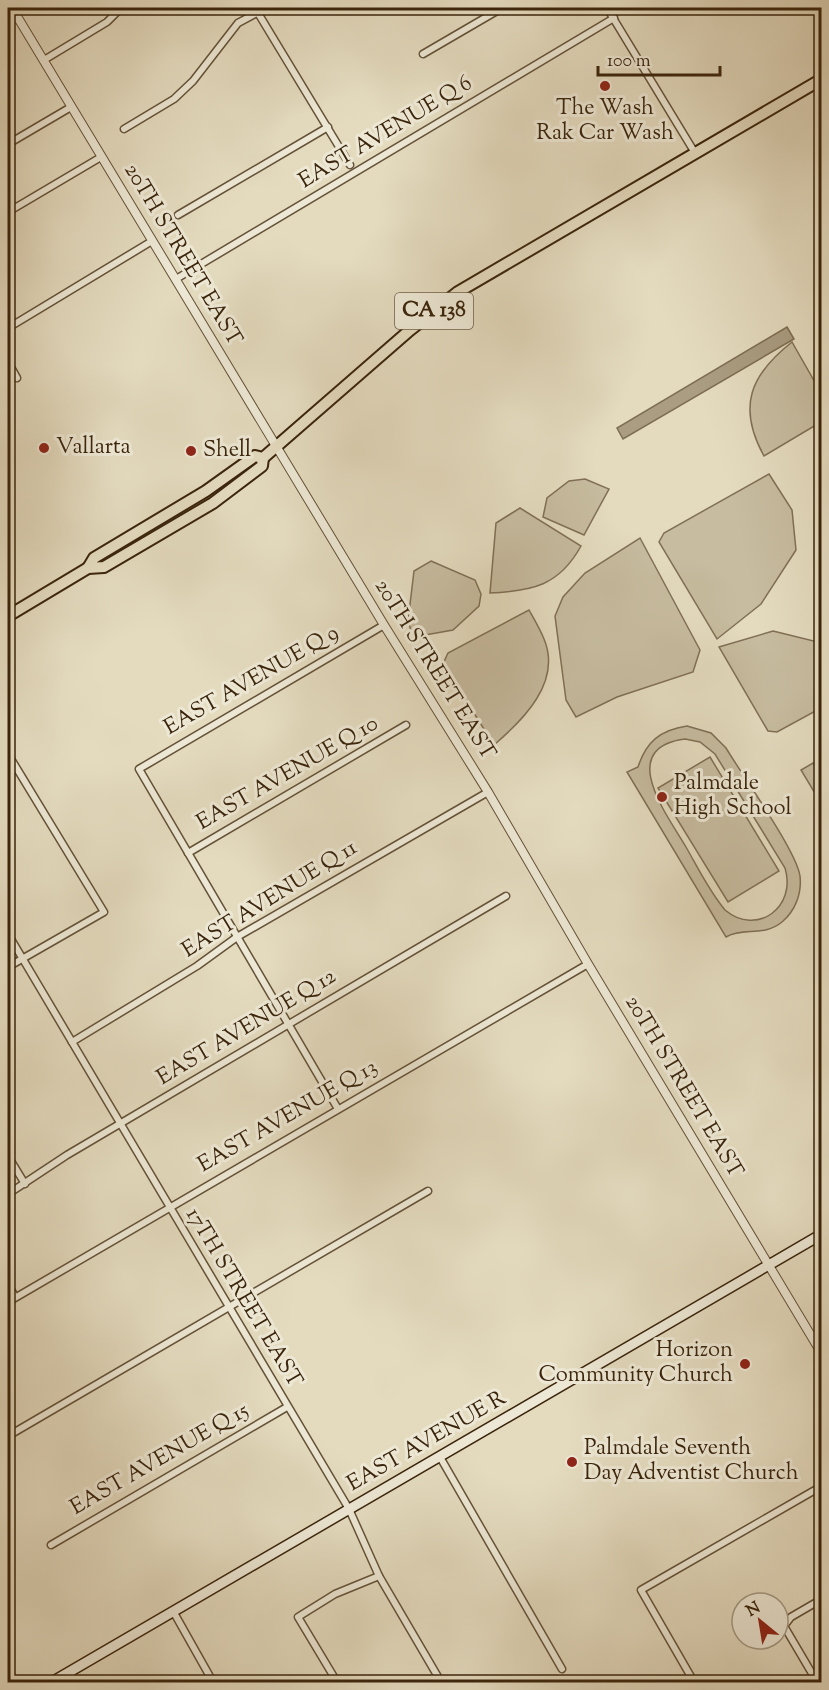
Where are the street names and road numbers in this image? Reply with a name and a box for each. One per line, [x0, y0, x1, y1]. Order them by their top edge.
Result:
street label: EAST AVENUE Q 6 [293, 68, 479, 198]
street label: 20TH STREET EAST [115, 158, 250, 353]
road number: CA 138 [395, 293, 473, 329]
street label: 20TH STREET EAST [365, 573, 503, 767]
street label: EAST AVENUE Q 9 [159, 618, 345, 744]
street label: EAST AVENUE Q 10 [191, 709, 385, 839]
street label: EAST AVENUE Q 11 [176, 833, 364, 967]
street label: EAST AVENUE Q 12 [151, 962, 343, 1094]
street label: 20TH STREET EAST [616, 990, 751, 1185]
street label: EAST AVENUE Q 13 [192, 1052, 384, 1182]
street label: 17TH STREET EAST [177, 1202, 310, 1394]
street label: EAST AVENUE R [341, 1383, 513, 1501]
street label: EAST AVENUE Q 15 [65, 1396, 256, 1524]

